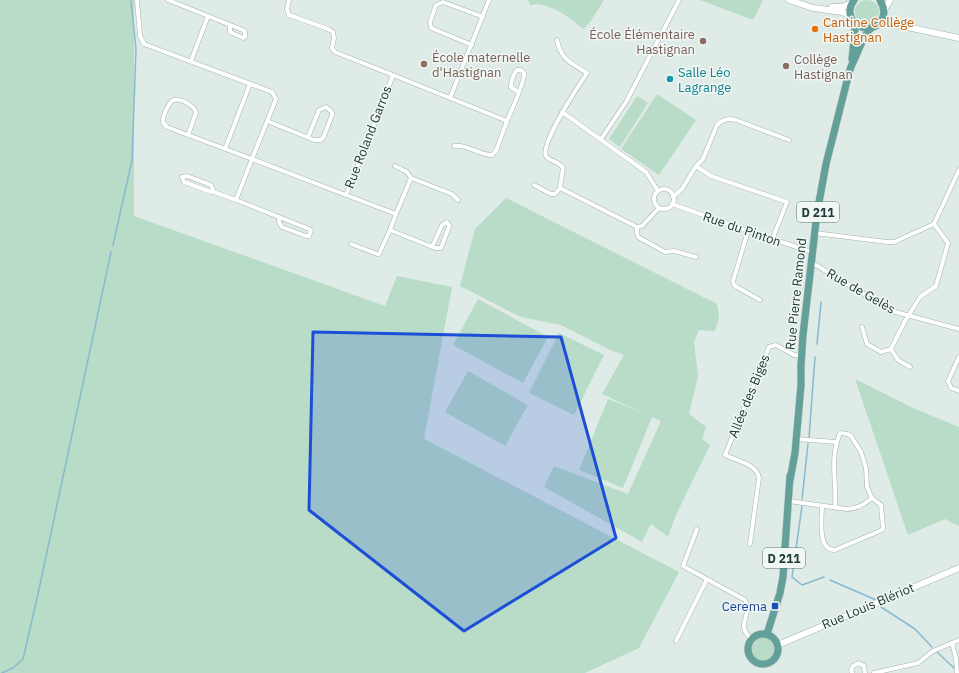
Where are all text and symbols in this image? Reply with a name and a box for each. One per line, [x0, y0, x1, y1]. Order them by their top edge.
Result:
place label: Cantine Collège Hastignan [823, 14, 914, 46]
marker: Cantine Collège Hastignan [810, 24, 820, 34]
place label: École Élémentaire Hastignan [589, 26, 695, 58]
marker: École Élémentaire Hastignan [698, 36, 708, 46]
place label: École maternelle d'Hastignan [432, 49, 530, 81]
place label: Collège Hastignan [794, 51, 853, 83]
marker: École maternelle d'Hastignan [419, 59, 429, 69]
marker: Collège Hastignan [781, 61, 791, 71]
place label: Salle Léo Lagrange [678, 64, 731, 96]
marker: Salle Léo Lagrange [665, 74, 675, 84]
street label: Rue Roland Garros [341, 83, 395, 191]
road number: D 211 [797, 202, 839, 222]
street label: Rue du Pinton [701, 208, 783, 250]
street label: Rue Pierre Ramond [782, 237, 810, 351]
street label: Rue de Gelès [823, 264, 899, 318]
street label: Allée des Biges [724, 352, 774, 440]
road number: D 211 [763, 548, 805, 568]
street label: Rue Louis Blériot [819, 579, 917, 633]
place label: Cerema [722, 598, 767, 615]
marker: Cerema [770, 601, 780, 611]

